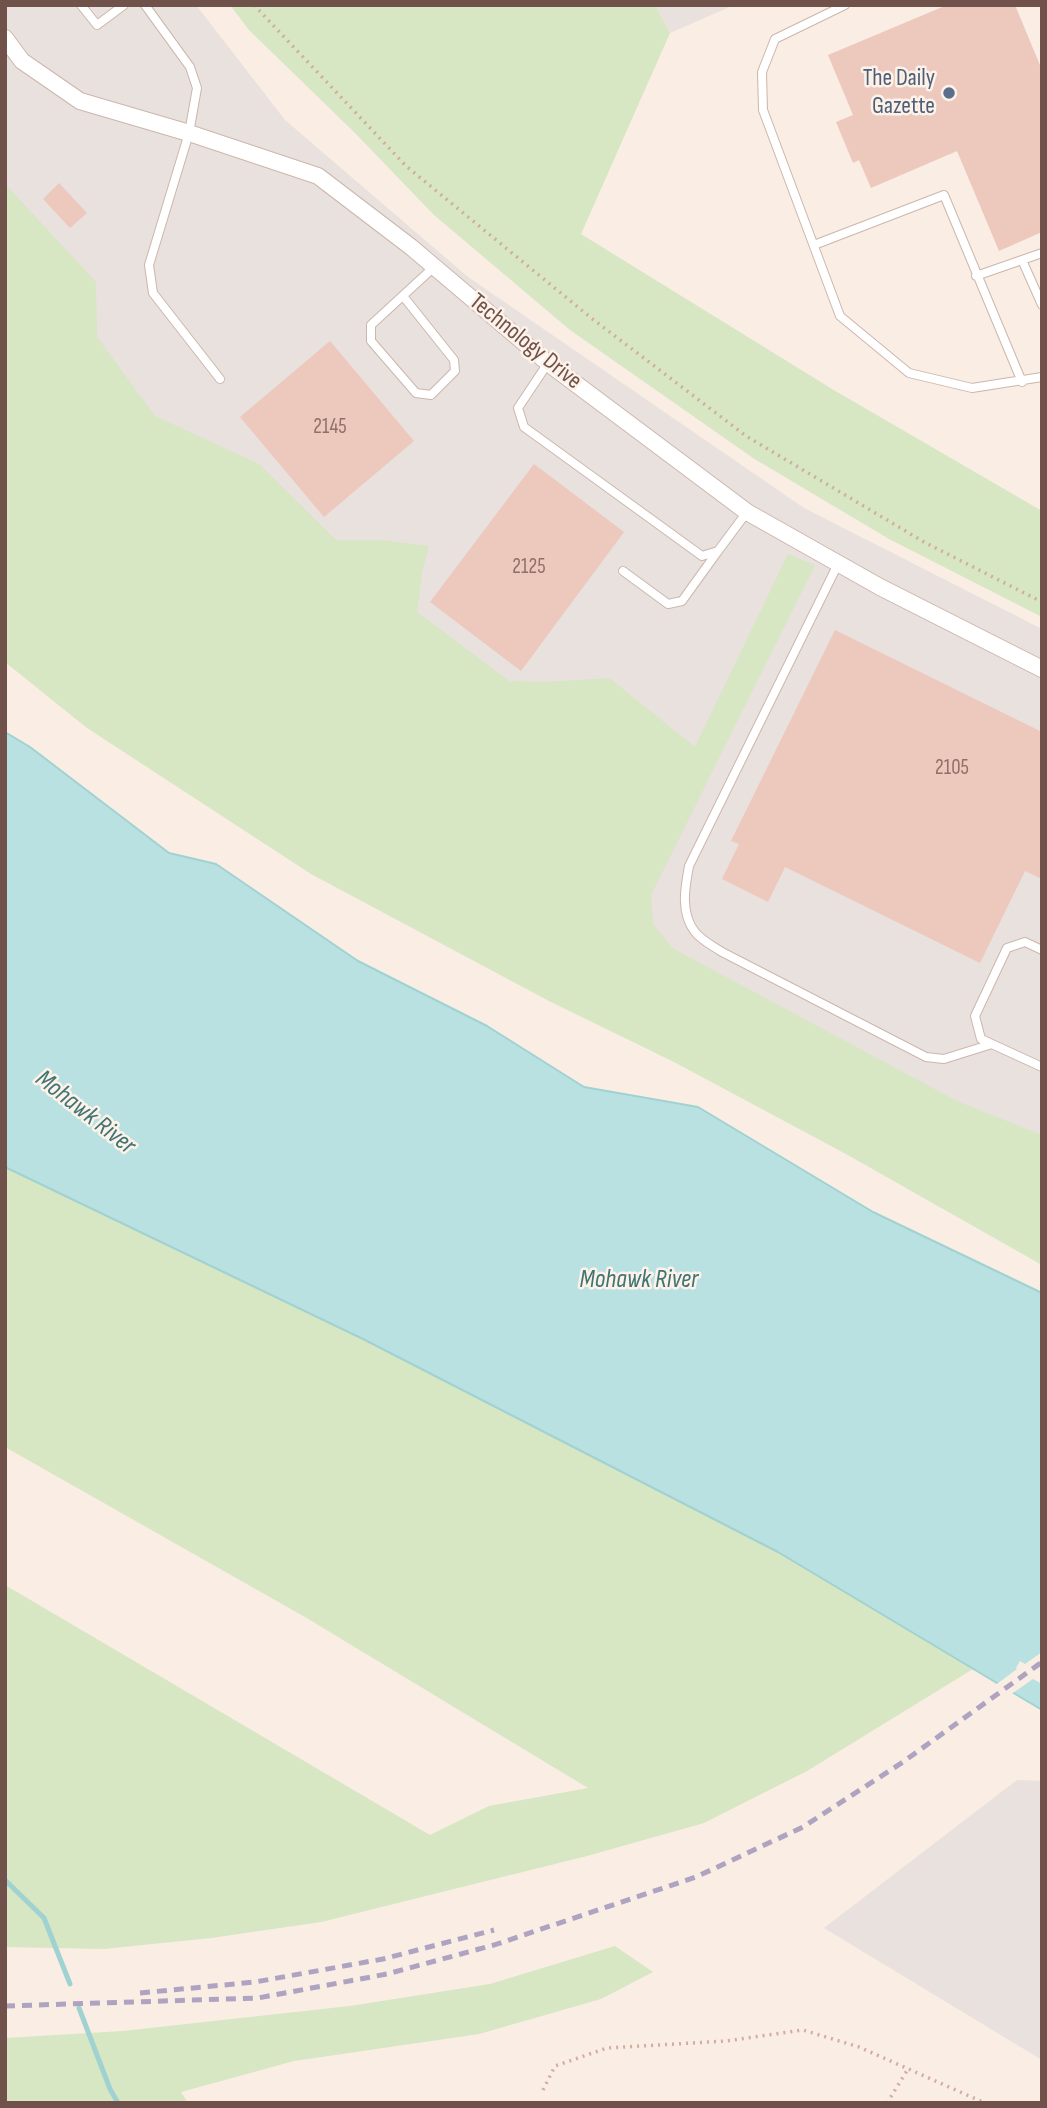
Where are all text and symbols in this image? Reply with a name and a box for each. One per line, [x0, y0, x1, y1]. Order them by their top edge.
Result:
place label: The Daily Gazette [863, 65, 935, 121]
marker: The Daily Gazette [941, 85, 957, 101]
street label: Technology Drive [463, 288, 587, 396]
house number: 2145 [313, 415, 347, 441]
house number: 2125 [512, 555, 546, 581]
house number: 2105 [935, 756, 969, 782]
water label: Mohawk River [29, 1064, 141, 1162]
water label: Mohawk River [580, 1264, 698, 1296]

